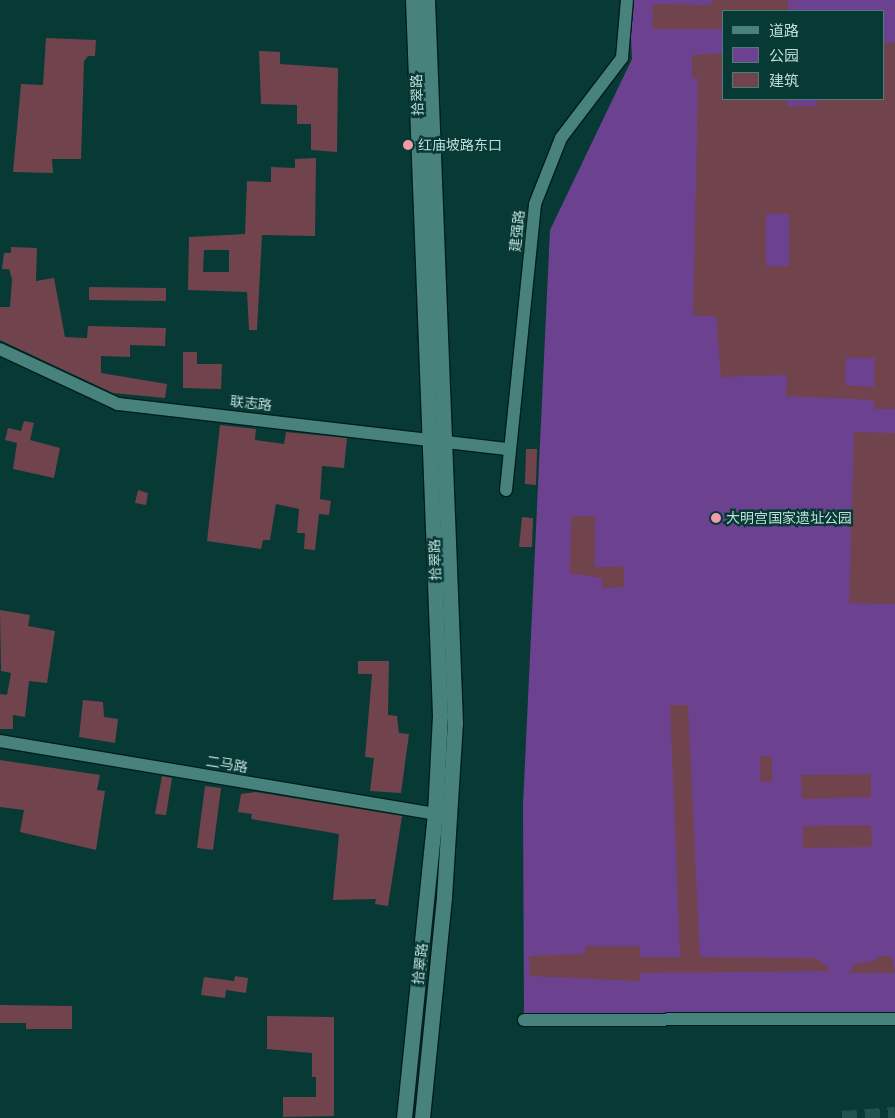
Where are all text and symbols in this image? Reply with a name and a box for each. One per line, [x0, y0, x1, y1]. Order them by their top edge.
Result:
legend [722, 10, 885, 100]
text: 道路 [769, 20, 799, 40]
text: 公园 [769, 45, 799, 65]
text: 建筑 [769, 70, 799, 90]
street label: 拾翠路 [408, 74, 426, 116]
place label: 红庙坡路东口 [418, 137, 502, 153]
marker: 红庙坡路东口 [402, 139, 414, 151]
street label: 建强路 [506, 209, 528, 253]
street label: 联志路 [229, 392, 273, 414]
place label: 大明宫国家遗址公园 [726, 510, 852, 526]
marker: 大明宫国家遗址公园 [710, 512, 722, 524]
street label: 拾翠路 [426, 539, 444, 581]
street label: 二马路 [205, 752, 249, 776]
street label: 拾翠路 [409, 942, 431, 986]

